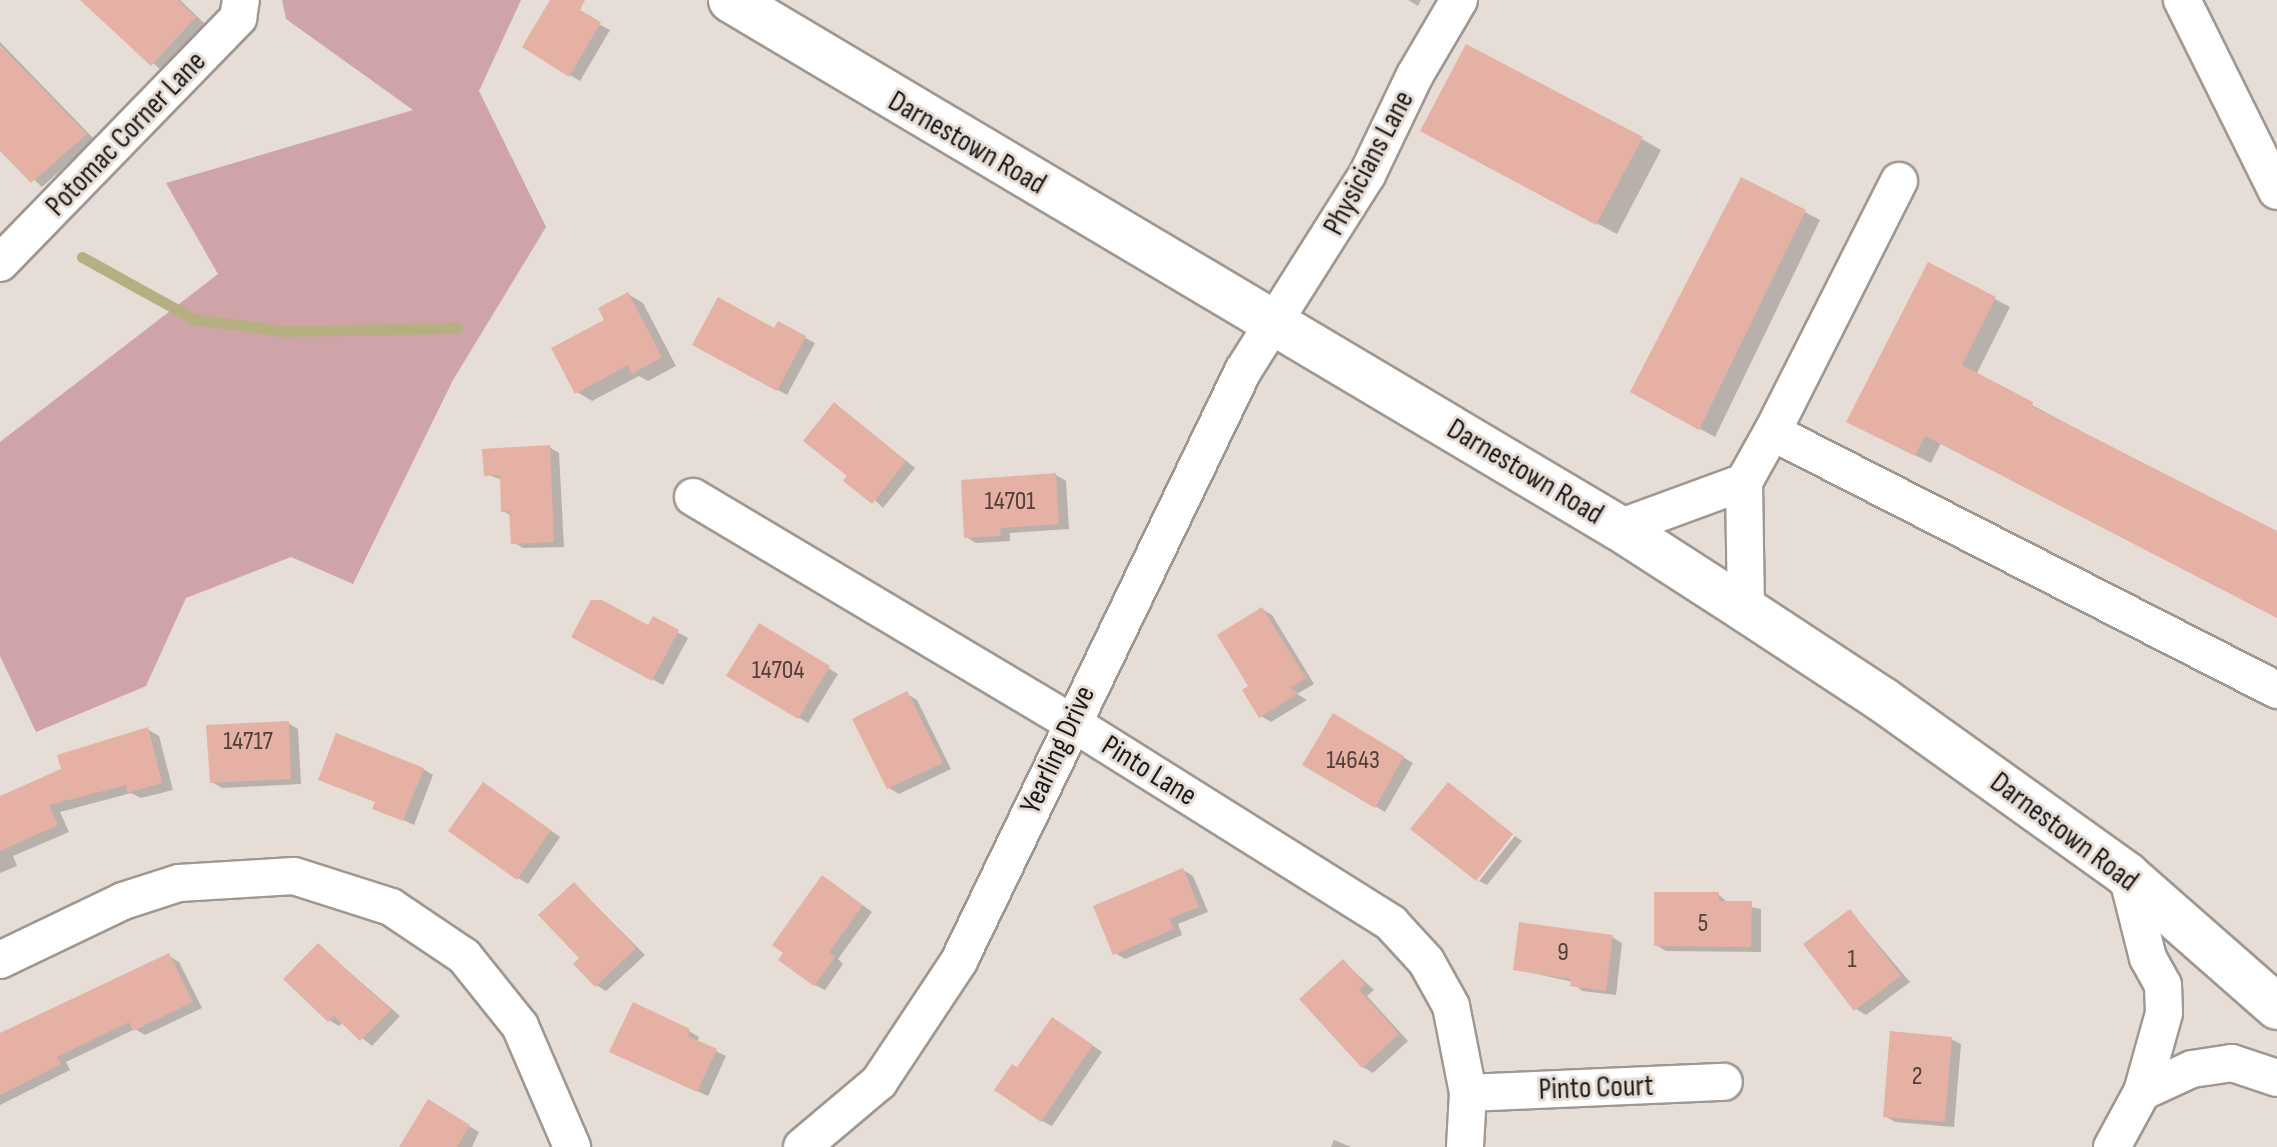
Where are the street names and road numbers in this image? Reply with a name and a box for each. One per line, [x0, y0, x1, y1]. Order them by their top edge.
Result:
street label: Potomac Corner Lane [38, 44, 214, 224]
street label: Darnestown Road [882, 83, 1052, 203]
street label: Physicians Lane [1316, 85, 1422, 241]
street label: Darnestown Road [1440, 411, 1610, 533]
street label: Yearling Drive [1013, 680, 1103, 820]
street label: Pinto Lane [1095, 728, 1203, 814]
street label: Darnestown Road [1983, 765, 2145, 899]
street label: Pinto Court [1538, 1068, 1654, 1108]

